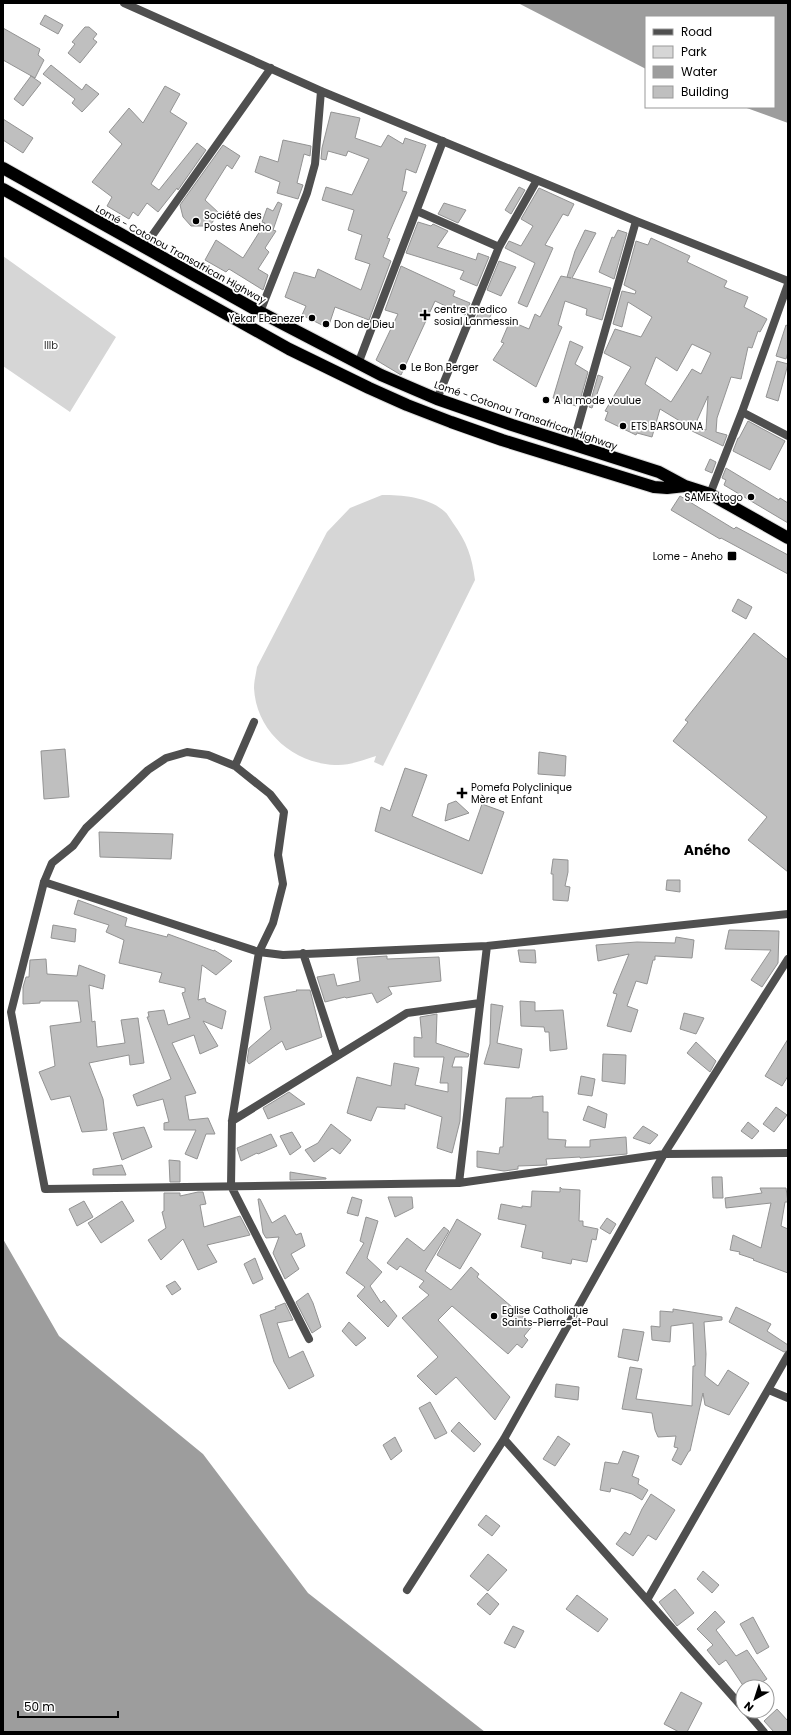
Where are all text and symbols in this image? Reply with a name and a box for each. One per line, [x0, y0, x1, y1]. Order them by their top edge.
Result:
legend [645, 16, 775, 108]
text: Road [681, 23, 712, 40]
text: Park [681, 43, 708, 60]
text: Water [681, 63, 718, 80]
text: Building [681, 83, 729, 100]
street label: Lomé - Cotonou Transafrican Highway [93, 201, 269, 308]
place label: Société des Postes Aneho [204, 208, 271, 235]
marker: Société des Postes Aneho [191, 216, 201, 226]
place label: centre medico sosial Lanmessin [434, 302, 518, 329]
marker: centre medico sosial Lanmessin [419, 309, 431, 321]
place label: Yekar Ebenezer [228, 311, 304, 326]
marker: Yekar Ebenezer [307, 313, 317, 323]
place label: Don de Dieu [334, 317, 394, 332]
marker: Don de Dieu [321, 319, 331, 329]
park label: IIIb [44, 338, 58, 353]
place label: Le Bon Berger [411, 360, 479, 375]
marker: Le Bon Berger [398, 362, 408, 372]
street label: Lomé - Cotonou Transafrican Highway [432, 377, 620, 454]
place label: A la mode voulue [554, 393, 641, 408]
marker: A la mode voulue [541, 395, 551, 405]
place label: ETS BARSOUNA [631, 419, 704, 434]
marker: ETS BARSOUNA [618, 421, 628, 431]
place label: SAMEX togo [685, 490, 743, 505]
marker: SAMEX togo [746, 492, 756, 502]
place label: Lome - Aneho [653, 549, 723, 564]
marker: Lome - Aneho [726, 550, 738, 562]
place label: Pomefa Polyclinique Mère et Enfant [471, 780, 572, 807]
marker: Pomefa Polyclinique Mère et Enfant [456, 787, 468, 799]
district label: Aného [684, 840, 730, 860]
place label: Eglise Catholique Saints-Pierre-et-Paul [502, 1303, 608, 1330]
marker: Eglise Catholique Saints-Pierre-et-Paul [489, 1311, 499, 1321]
north arrow [735, 1679, 775, 1719]
scale bar [18, 1693, 118, 1719]
text: 50 m [24, 1698, 55, 1715]
text: N [740, 1698, 757, 1716]

